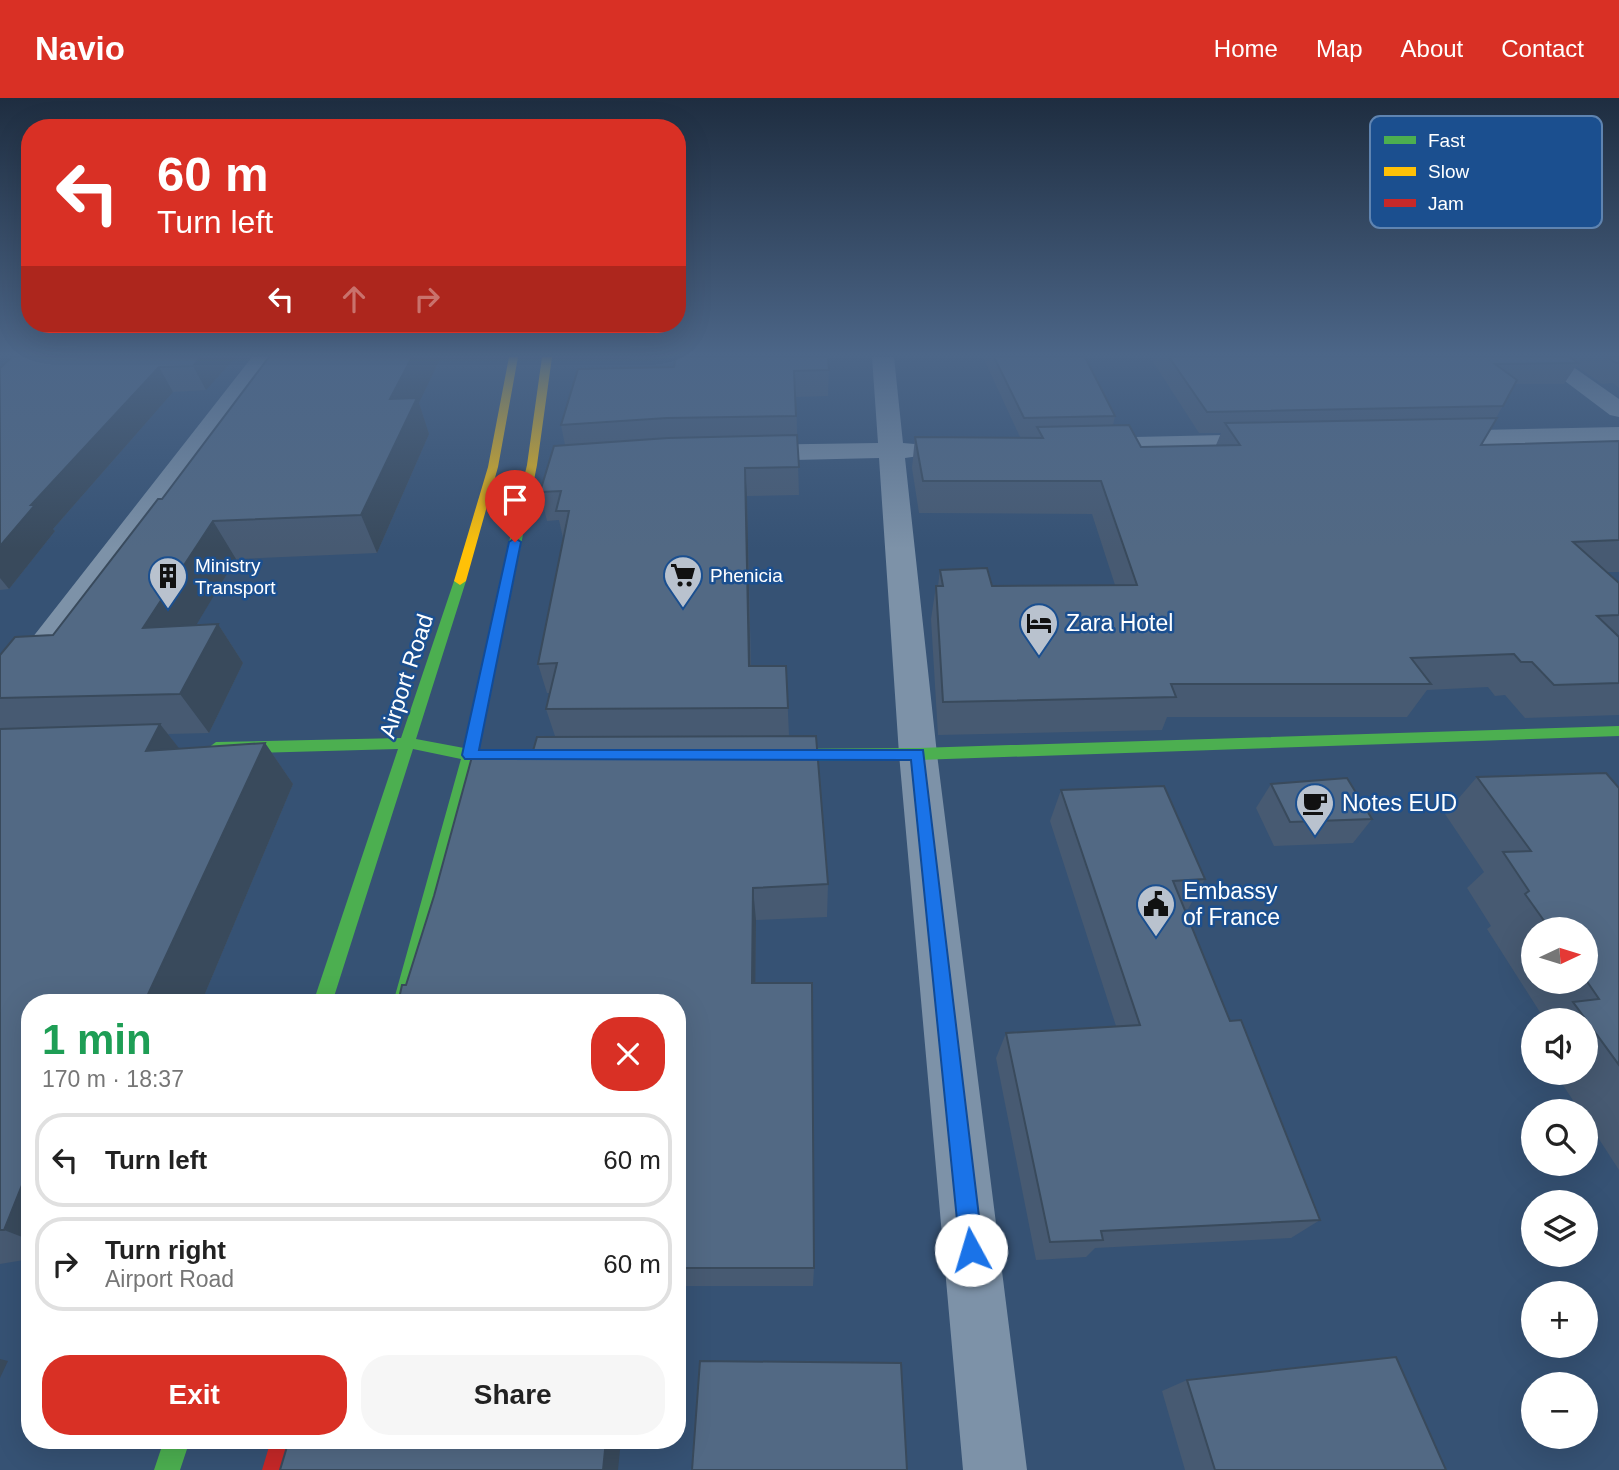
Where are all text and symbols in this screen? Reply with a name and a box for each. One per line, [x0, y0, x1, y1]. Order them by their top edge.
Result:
text: Navio [35, 30, 125, 67]
text: Home [1214, 35, 1278, 62]
text: Map [1316, 35, 1363, 62]
text: About [1401, 35, 1463, 62]
text: Contact [1501, 35, 1584, 62]
legend [1370, 116, 1602, 228]
text: Fast [1428, 130, 1466, 151]
icon: left [42, 147, 133, 238]
text: 60 m [157, 147, 269, 201]
text: Slow [1428, 161, 1469, 182]
text: Jam [1428, 193, 1464, 214]
text: Turn left [157, 204, 273, 240]
icon: left [262, 280, 300, 318]
icon: ahead [335, 280, 373, 318]
icon: right [408, 280, 446, 318]
pin [485, 470, 545, 542]
icon: arrive [496, 481, 534, 519]
supermarket icon: Phenicia [662, 554, 704, 609]
building icon: Ministry Transport [147, 555, 189, 610]
place label: Ministry Transport [195, 555, 276, 598]
place label: Phenicia [710, 565, 783, 586]
hotel icon: Zara Hotel [1018, 602, 1060, 657]
place label: Zara Hotel [1066, 610, 1173, 636]
street label: Airport Road [374, 611, 438, 741]
cafe icon: Notes EUD [1294, 782, 1336, 837]
place label: Notes EUD [1342, 790, 1457, 816]
place label: Embassy of France [1183, 878, 1280, 930]
public building icon: Embassy of France [1135, 883, 1177, 938]
north arrow [1521, 917, 1598, 994]
map controls [1521, 917, 1598, 1449]
button: sound [1521, 1008, 1598, 1085]
text: 1 min [42, 1016, 152, 1063]
button: close [591, 1017, 665, 1091]
text: 170 m · 18:37 [42, 1066, 184, 1092]
button: search [1521, 1099, 1598, 1176]
icon: left [46, 1141, 84, 1179]
text: Turn left [105, 1145, 207, 1175]
text: 60 m [603, 1145, 661, 1175]
button: layers [1521, 1190, 1598, 1267]
position arrow [934, 1213, 1008, 1287]
text: Turn right [105, 1235, 226, 1265]
icon: right [46, 1245, 84, 1283]
text: 60 m [603, 1249, 661, 1279]
text: Airport Road [105, 1266, 234, 1292]
button: + [1521, 1281, 1598, 1358]
button: Exit [42, 1355, 347, 1435]
button: Share [361, 1355, 665, 1435]
button: − [1521, 1372, 1598, 1449]

